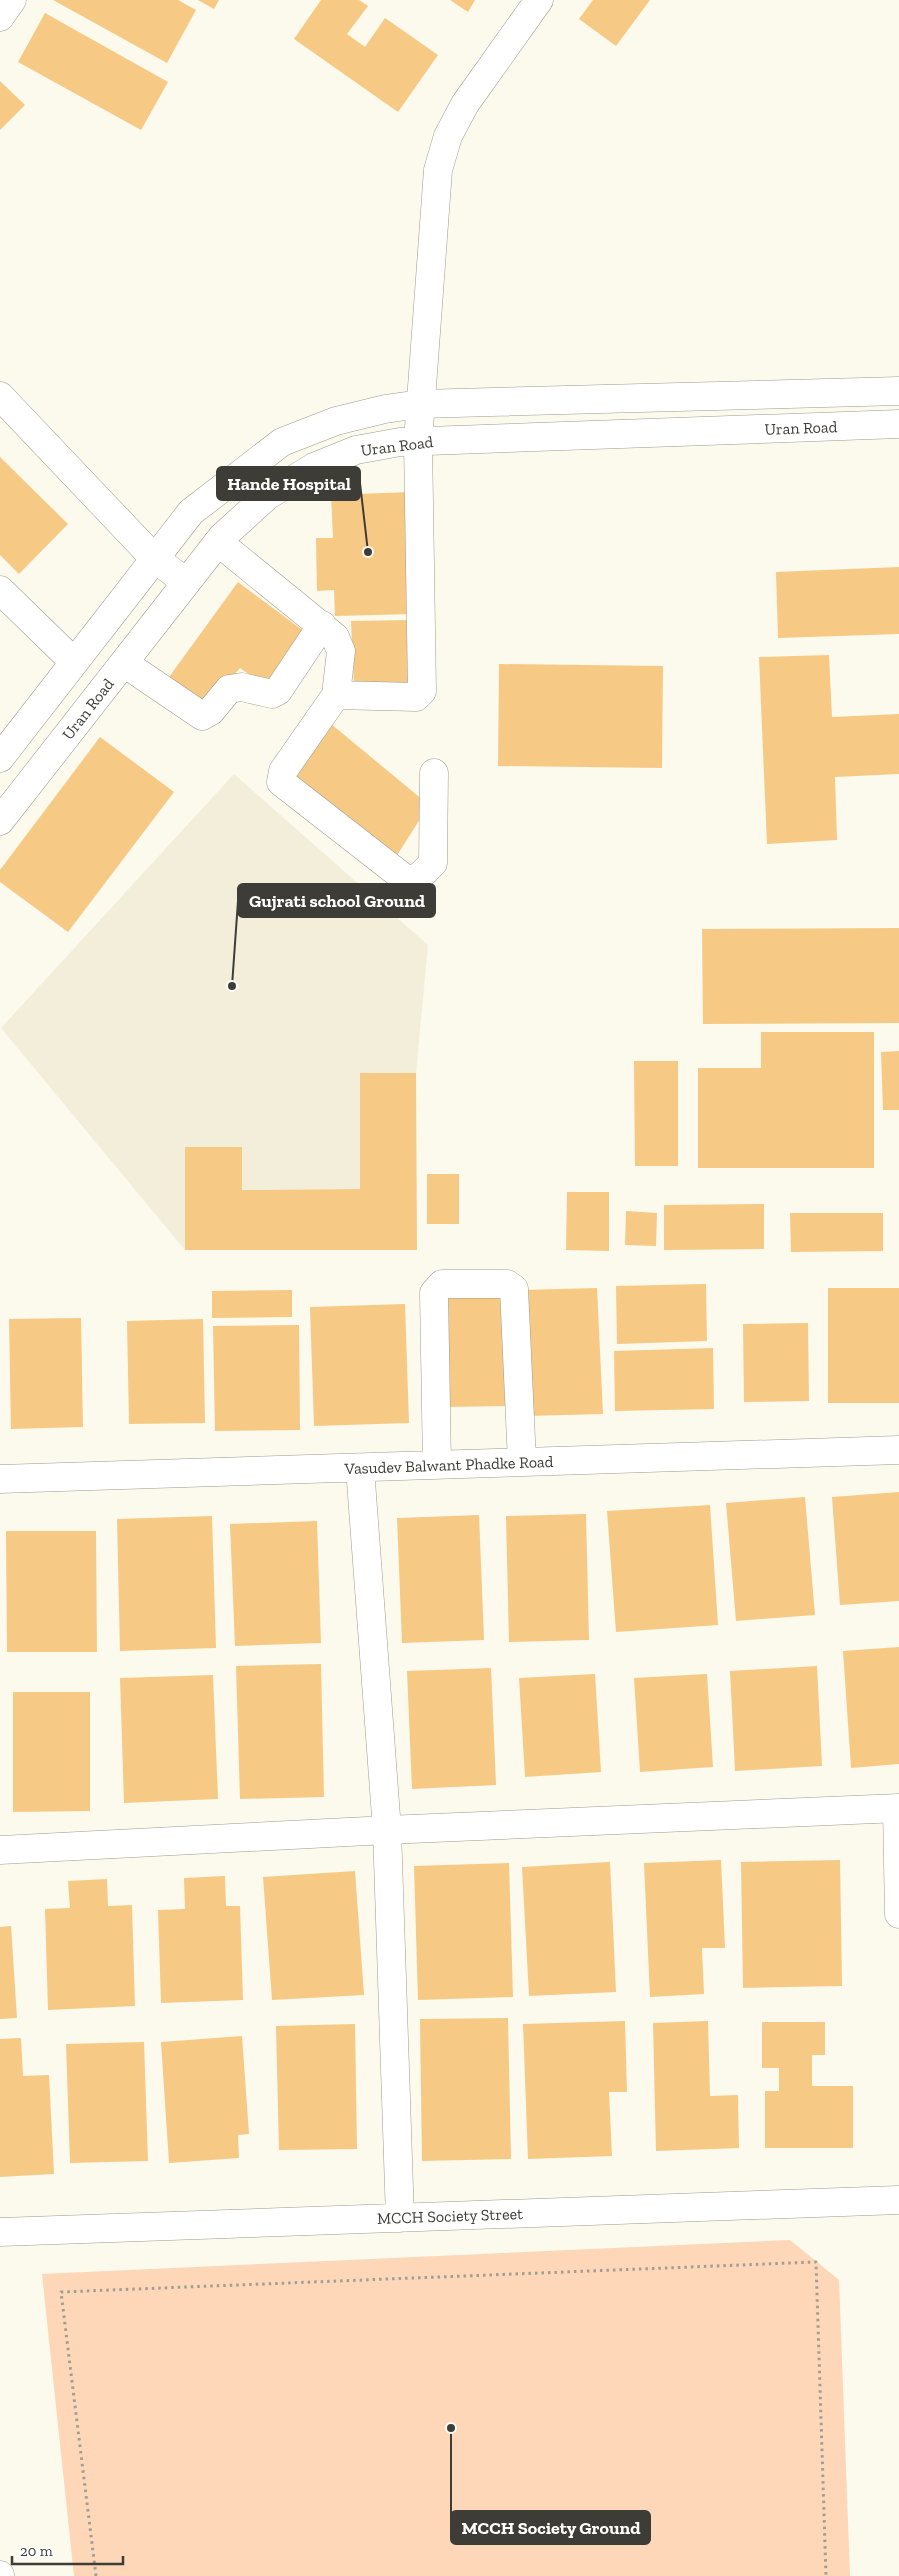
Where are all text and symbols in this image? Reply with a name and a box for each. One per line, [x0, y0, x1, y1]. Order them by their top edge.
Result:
street label: Uran Road [764, 417, 838, 439]
street label: Uran Road [360, 432, 434, 460]
callout: Hande Hospital [217, 467, 360, 500]
text: Hande Hospital [227, 473, 351, 495]
street label: Uran Road [58, 674, 118, 744]
callout: Gujrati school Ground [238, 884, 435, 917]
text: Gujrati school Ground [249, 890, 426, 912]
street label: Vasudev Balwant Phadke Road [343, 1452, 554, 1478]
street label: MCCH Society Street [377, 2204, 523, 2228]
callout: MCCH Society Ground [451, 2511, 650, 2544]
text: MCCH Society Ground [462, 2517, 641, 2539]
scale bar [12, 2534, 124, 2566]
text: 20 m [20, 2542, 53, 2560]

